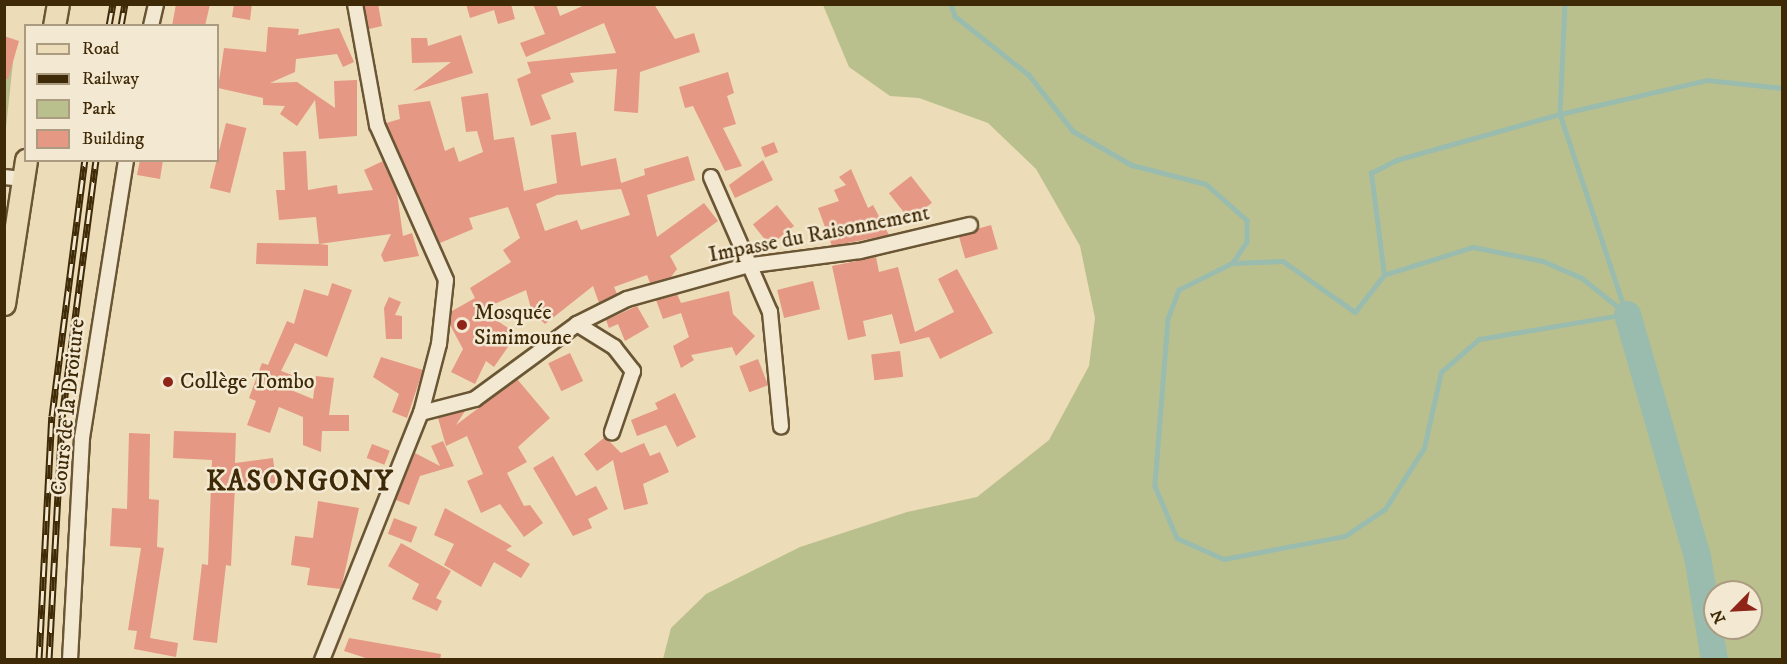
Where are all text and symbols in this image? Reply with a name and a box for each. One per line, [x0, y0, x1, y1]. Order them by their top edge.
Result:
legend [24, 24, 219, 162]
text: Road [82, 38, 119, 60]
text: Railway [82, 68, 139, 90]
text: Park [82, 98, 116, 120]
text: Building [82, 128, 144, 150]
street label: Impasse du Raisonnement [706, 200, 932, 268]
place label: Mosquée Simimoune [474, 299, 572, 350]
street label: Cours de la Droiture [46, 317, 90, 497]
marker: Mosquée Simimoune [455, 318, 469, 332]
place label: Collège Tombo [180, 369, 315, 395]
marker: Collège Tombo [161, 375, 175, 389]
district label: KASONGONY [206, 465, 394, 499]
north arrow [1703, 580, 1763, 640]
text: N [1707, 606, 1730, 627]

